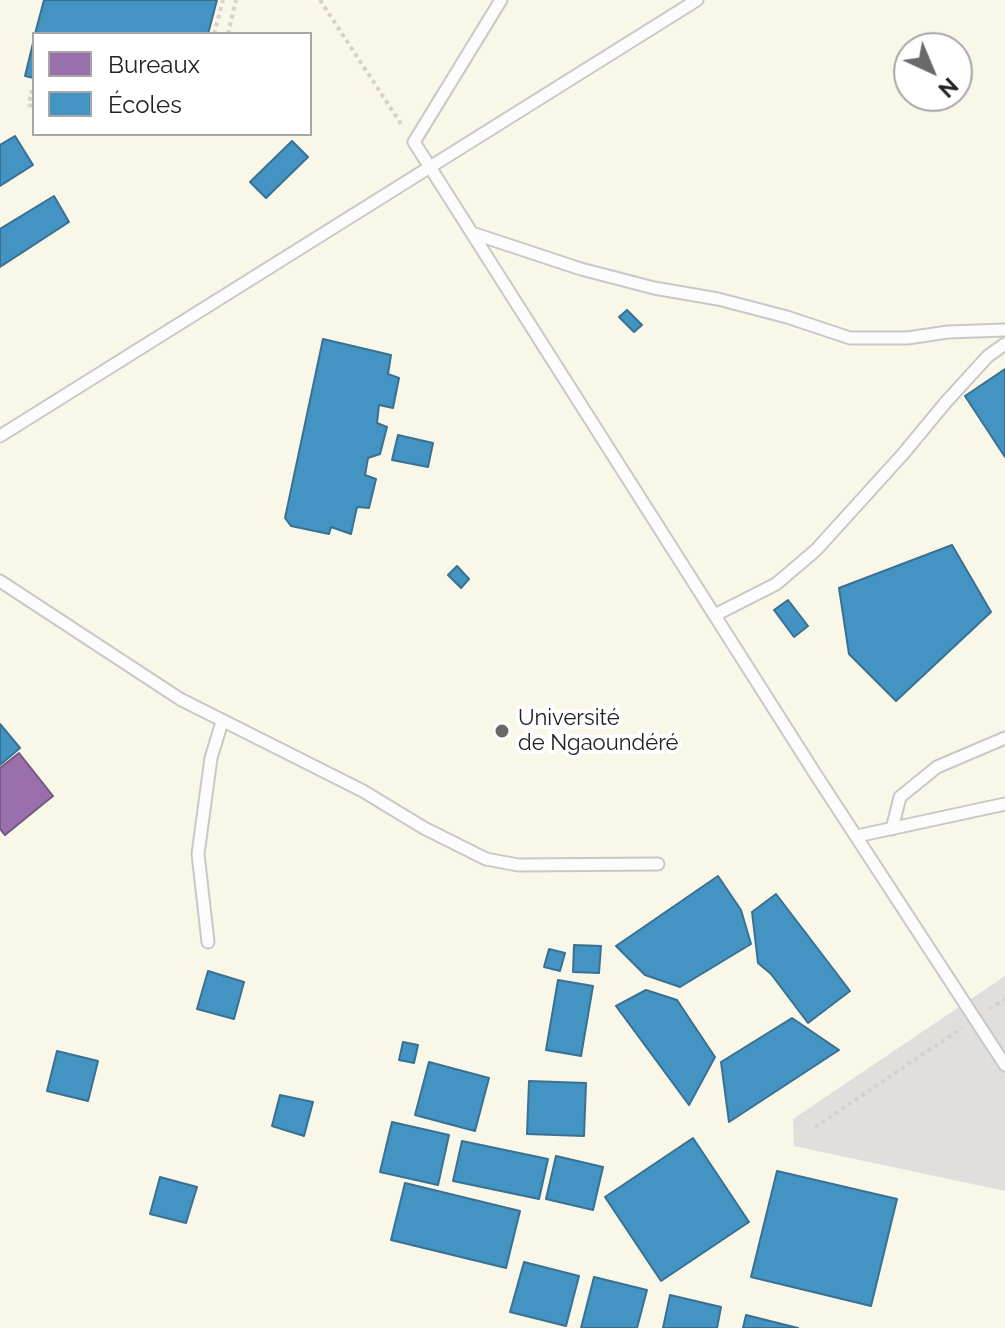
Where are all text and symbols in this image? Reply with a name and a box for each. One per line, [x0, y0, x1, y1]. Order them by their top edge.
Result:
legend [32, 32, 312, 136]
north arrow [893, 32, 973, 112]
text: Bureaux [108, 50, 200, 79]
text: N [933, 73, 963, 103]
text: Écoles [108, 90, 182, 119]
place label: Université de Ngaoundéré [518, 705, 678, 756]
marker: Université de Ngaoundéré [493, 722, 511, 740]

